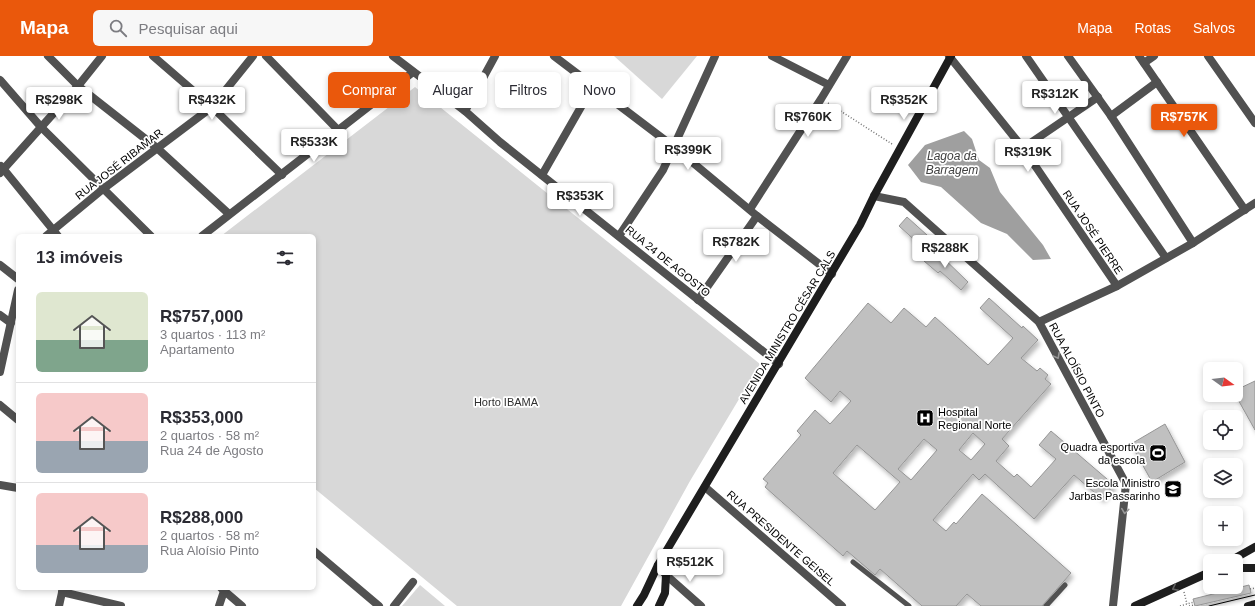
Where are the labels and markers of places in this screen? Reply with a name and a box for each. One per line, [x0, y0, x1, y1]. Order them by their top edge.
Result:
pin: R$312K [1022, 81, 1088, 115]
pin: R$298K [26, 87, 92, 121]
pin: R$432K [179, 87, 245, 121]
pin: R$352K [871, 87, 937, 121]
pin: R$760K [775, 104, 841, 138]
pin: R$757K [1151, 104, 1217, 138]
pin: R$533K [281, 129, 347, 163]
pin: R$399K [655, 137, 721, 171]
pin: R$319K [995, 139, 1061, 173]
pin: R$353K [547, 183, 613, 217]
pin: R$782K [703, 229, 769, 263]
pin: R$288K [912, 235, 978, 269]
place label: Hospital Regional Norte [938, 406, 1011, 431]
hospital icon: Hospital Regional Norte [915, 408, 935, 428]
place label: Quadra esportiva da escola [1061, 441, 1146, 466]
sports icon: Quadra esportiva da escola [1148, 443, 1168, 463]
place label: Escola Ministro Jarbas Passarinho [1069, 477, 1160, 502]
school or university icon: Escola Ministro Jarbas Passarinho [1163, 479, 1183, 499]
pin: R$512K [657, 549, 723, 583]

